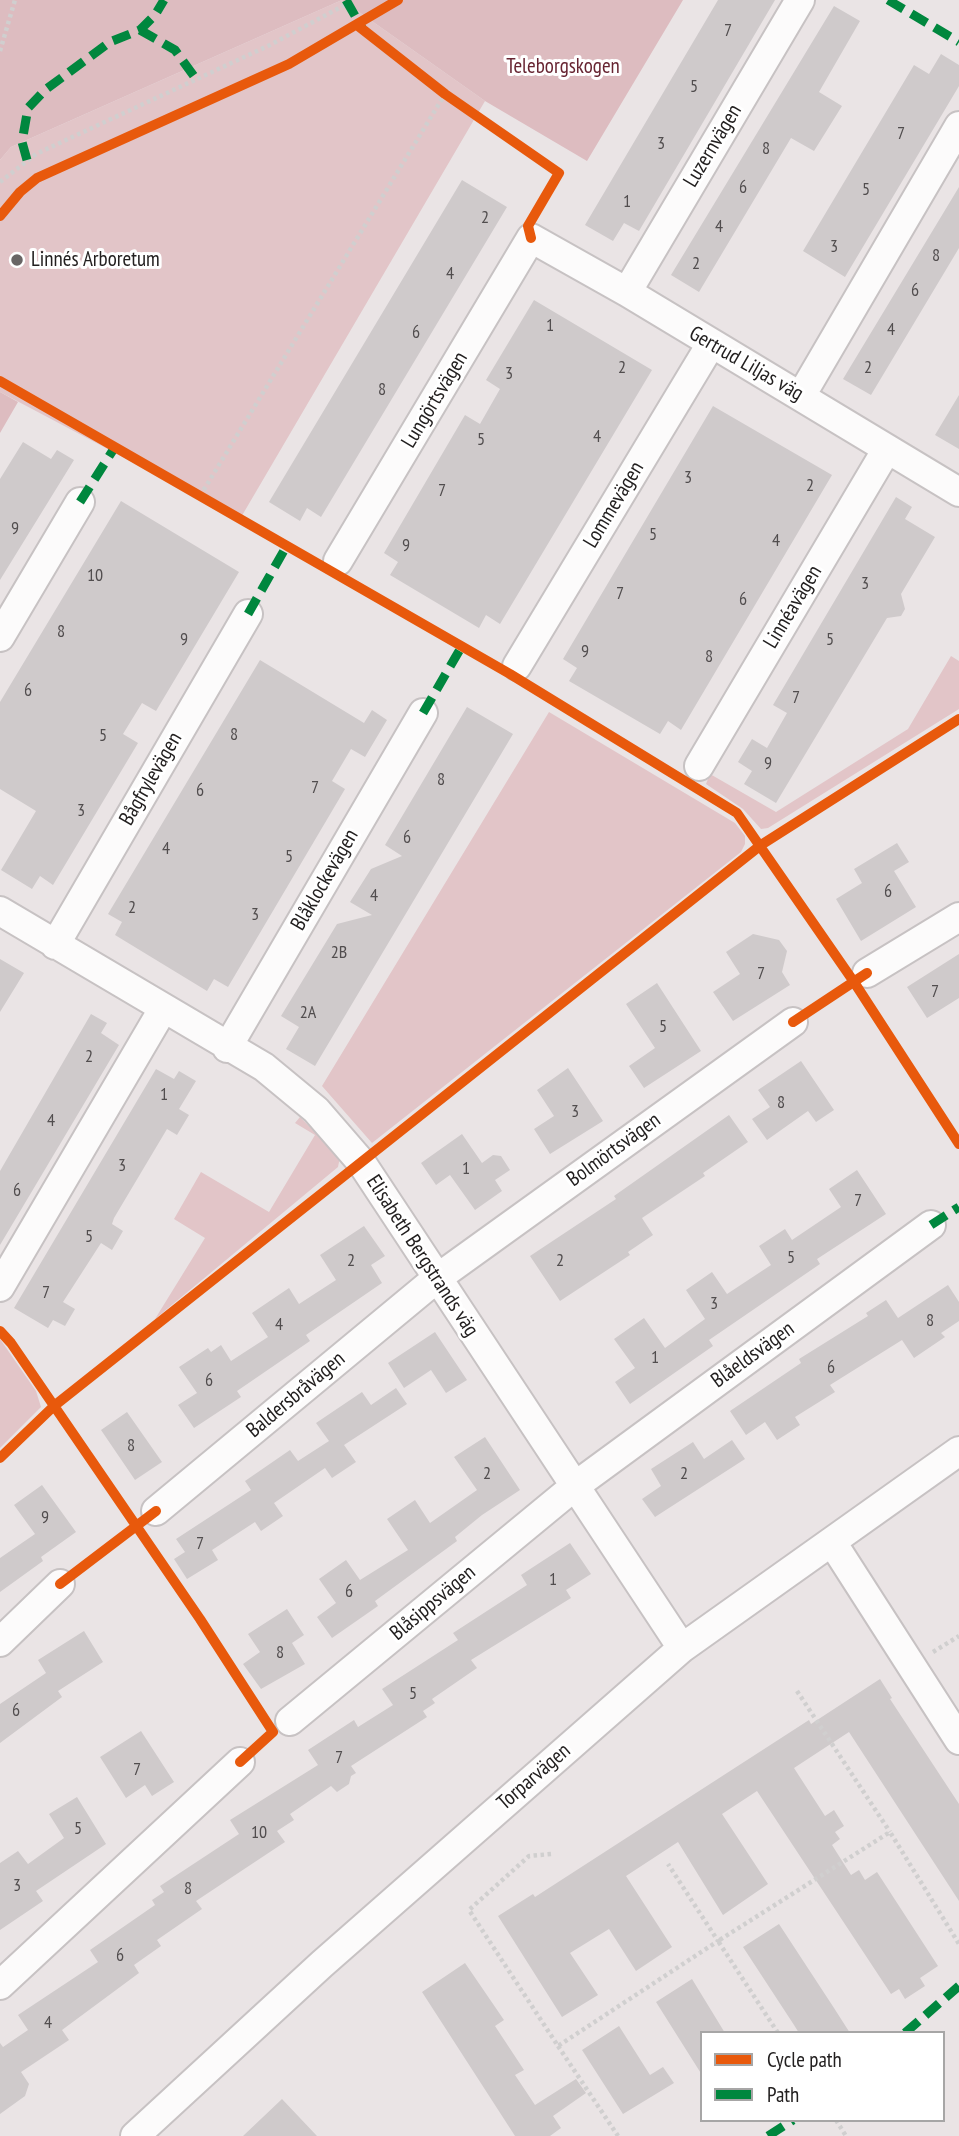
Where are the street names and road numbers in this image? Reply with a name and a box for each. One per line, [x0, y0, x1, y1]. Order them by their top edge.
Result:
street label: Luzernvägen [679, 100, 747, 192]
street label: Gertrud Liljas väg [684, 321, 808, 407]
street label: Lungörtsvägen [397, 347, 473, 453]
street label: Lommevägen [578, 457, 650, 553]
street label: Linnéavägen [758, 561, 828, 653]
street label: Bågfrylevägen [114, 728, 188, 830]
street label: Blåklockevägen [286, 825, 364, 935]
street label: Bolmörtsvägen [562, 1108, 666, 1192]
street label: Elisabeth Bergstrands väg [360, 1171, 484, 1341]
street label: Blåeldsvägen [707, 1316, 799, 1394]
street label: Baldersbråvägen [242, 1347, 350, 1443]
street label: Blåsippsvägen [385, 1560, 481, 1646]
street label: Torparvägen [492, 1738, 576, 1816]

